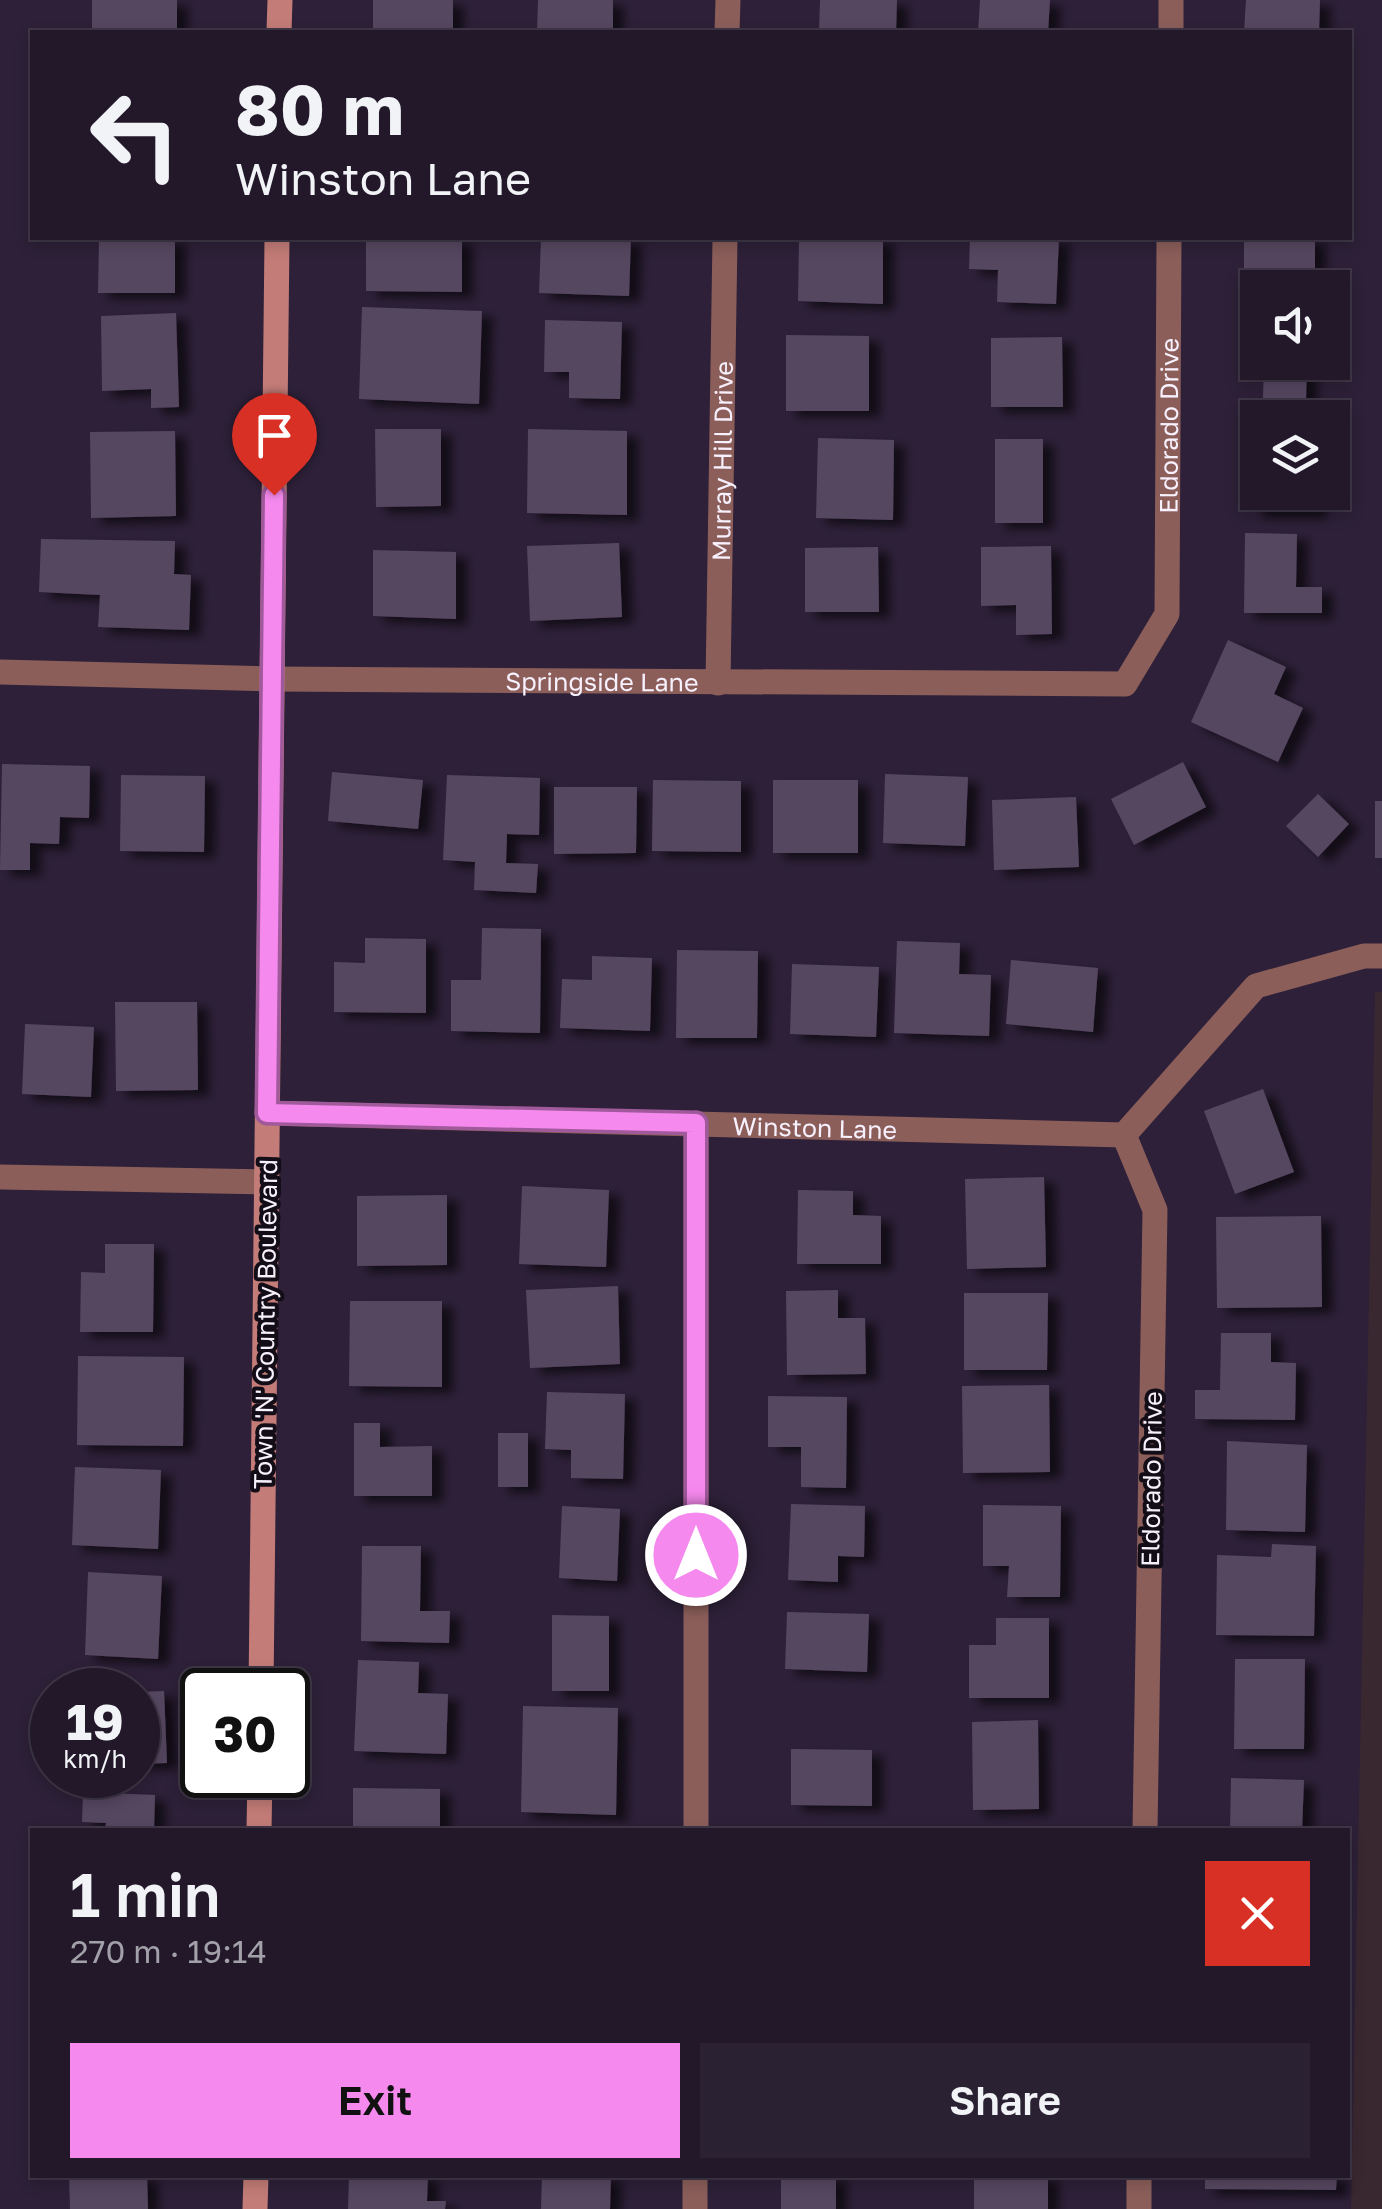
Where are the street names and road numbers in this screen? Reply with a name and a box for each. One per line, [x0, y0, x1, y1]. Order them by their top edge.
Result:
street label: Eldorado Drive [1152, 338, 1184, 514]
street label: Murray Hill Drive [704, 361, 739, 561]
street label: Springside Lane [505, 665, 699, 697]
street label: Winston Lane [732, 1109, 898, 1145]
street label: Town 'N' Country Boulevard [247, 1159, 283, 1489]
street label: Eldorado Drive [1134, 1391, 1168, 1567]

